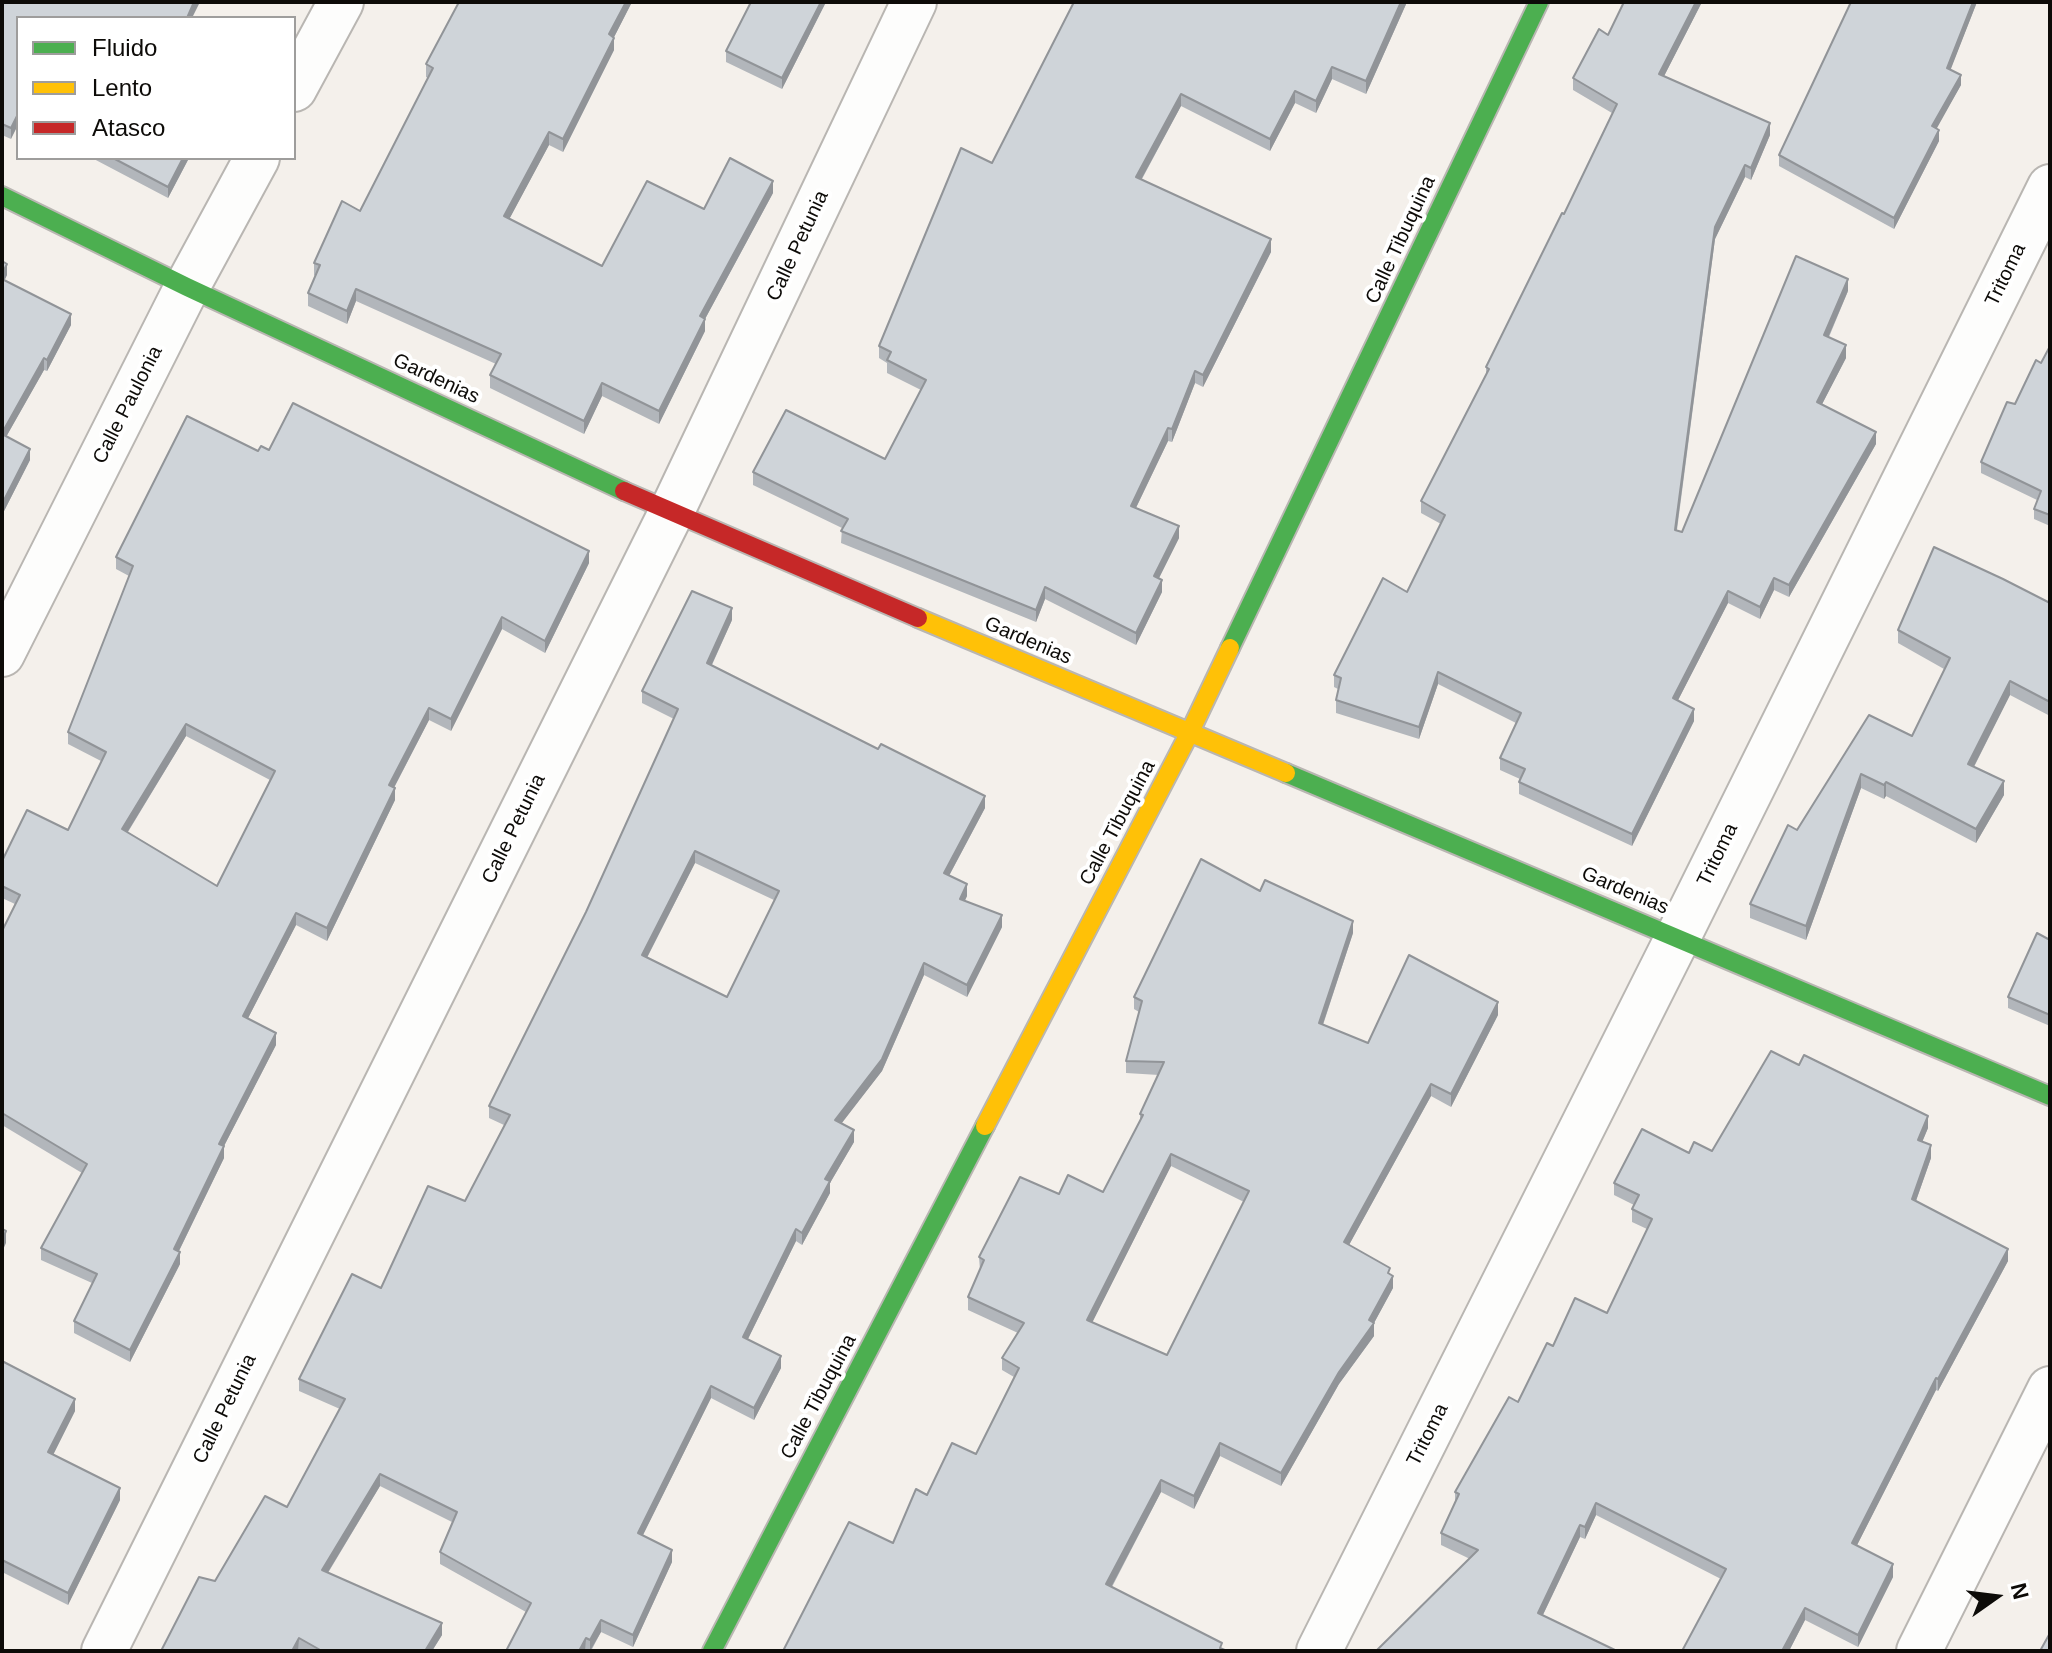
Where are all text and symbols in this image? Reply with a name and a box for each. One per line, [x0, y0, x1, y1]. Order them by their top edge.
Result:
legend [16, 16, 296, 160]
text: Fluido [92, 34, 157, 61]
text: Lento [92, 74, 152, 101]
text: Atasco [92, 114, 165, 141]
street label: Calle Tibuquina [1361, 172, 1441, 308]
street label: Calle Petunia [762, 187, 834, 305]
street label: Tritoma [1981, 240, 2031, 310]
street label: Calle Paulonia [88, 342, 168, 468]
street label: Gardenias [389, 349, 483, 409]
street label: Gardenias [981, 612, 1075, 670]
street label: Calle Tibuquina [1075, 756, 1161, 890]
street label: Calle Petunia [477, 770, 551, 888]
street label: Tritoma [1693, 820, 1743, 890]
street label: Gardenias [1578, 862, 1672, 920]
street label: Calle Tibuquina [776, 1330, 862, 1464]
street label: Calle Petunia [188, 1350, 262, 1468]
street label: Tritoma [1402, 1400, 1454, 1470]
north arrow [1956, 1557, 2036, 1637]
text: N [2006, 1580, 2034, 1602]

